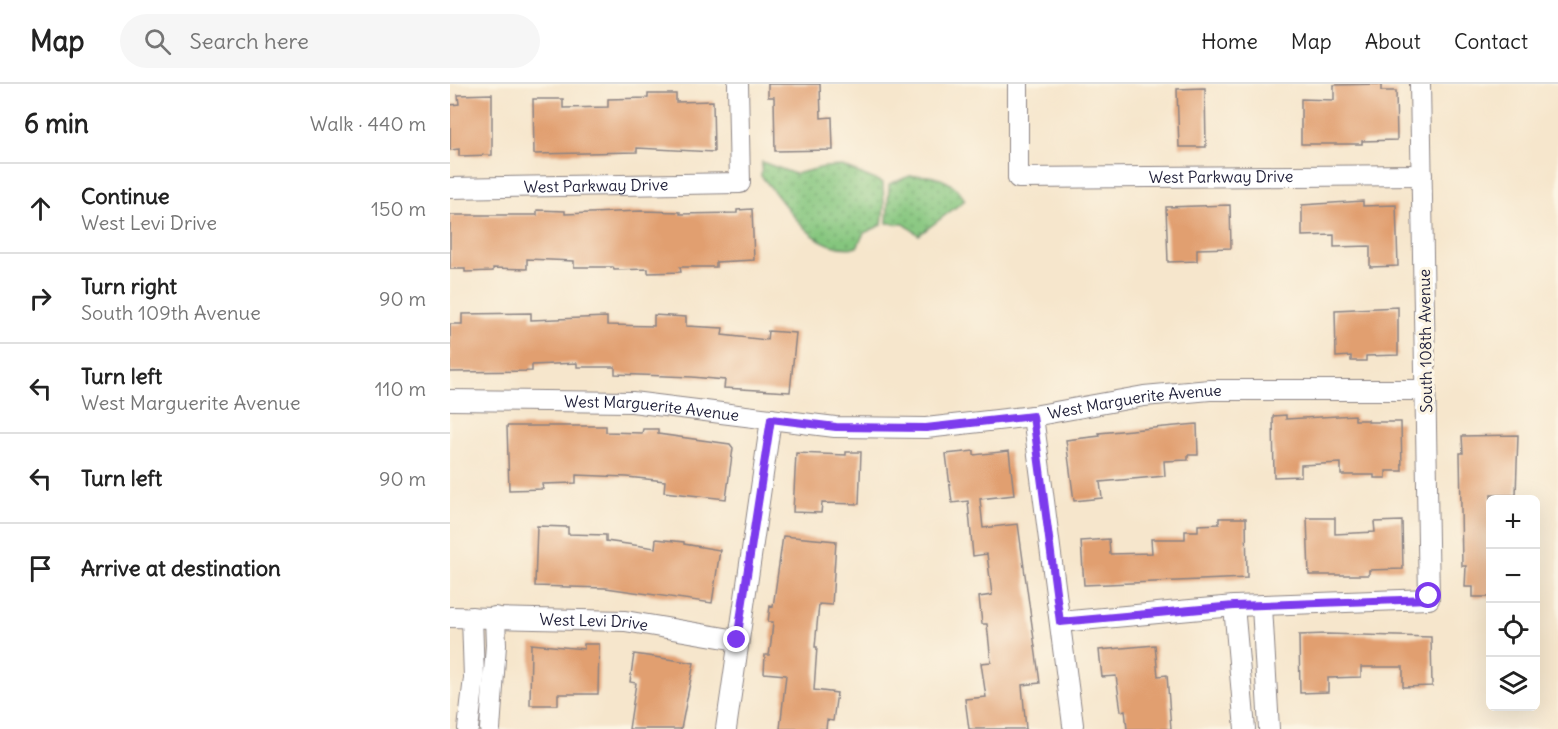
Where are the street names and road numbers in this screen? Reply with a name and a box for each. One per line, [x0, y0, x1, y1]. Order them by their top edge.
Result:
street label: West Parkway Drive [1149, 166, 1293, 187]
street label: West Parkway Drive [524, 174, 668, 197]
street label: South 108th Avenue [1414, 269, 1436, 413]
street label: West Marguerite Avenue [1046, 380, 1222, 423]
street label: West Marguerite Avenue [564, 391, 740, 425]
street label: West Levi Drive [539, 609, 650, 635]

